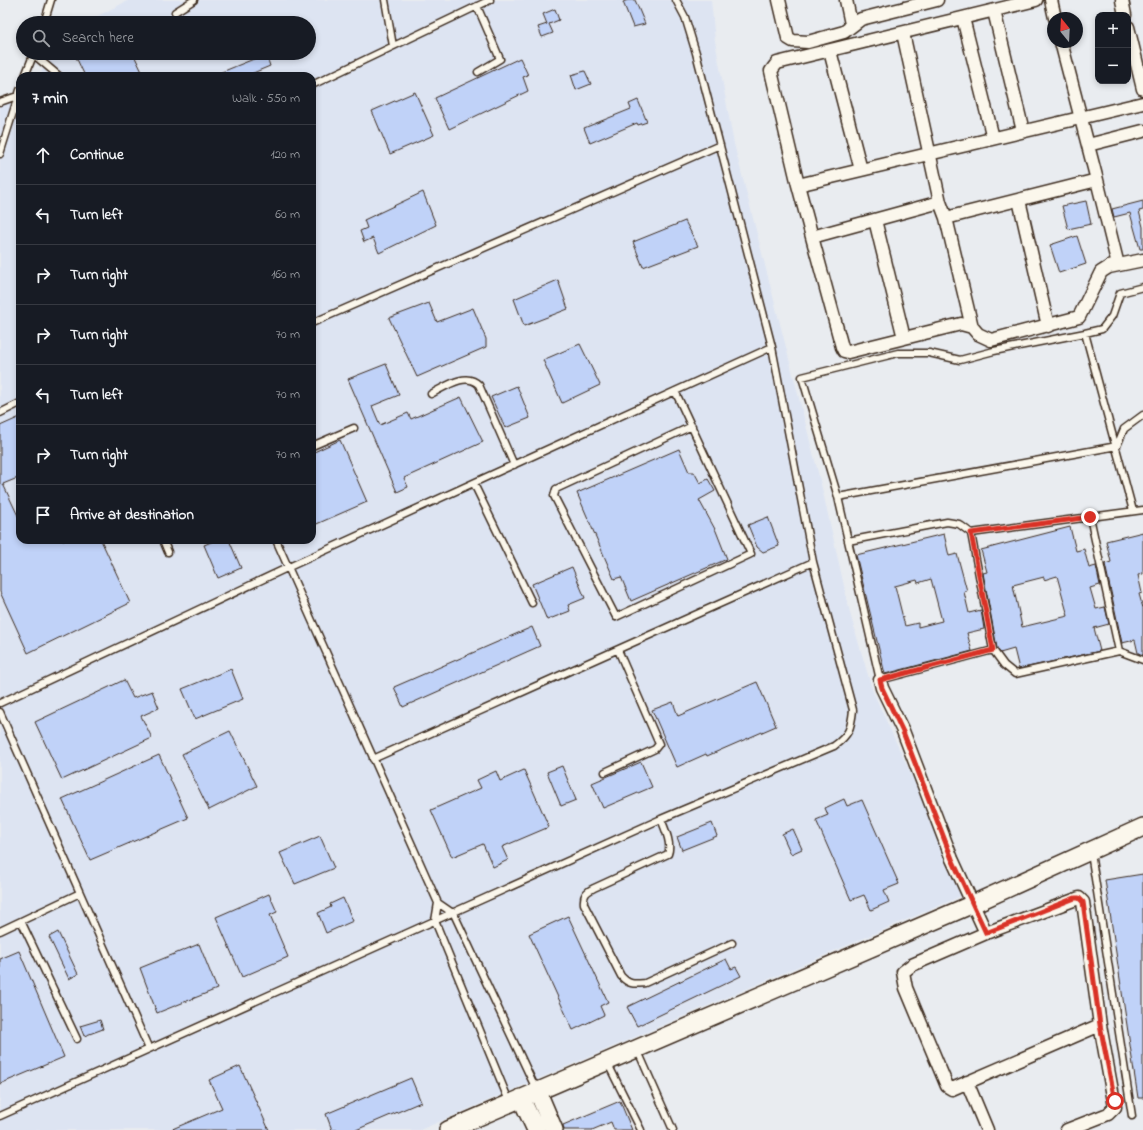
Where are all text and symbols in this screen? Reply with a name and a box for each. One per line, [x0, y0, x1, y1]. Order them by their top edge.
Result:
north arrow [1047, 12, 1083, 48]
map controls [1095, 12, 1131, 84]
button: + [1095, 12, 1131, 48]
search box [16, 16, 316, 60]
icon: search [30, 27, 52, 49]
text: Search here [62, 27, 134, 49]
button: − [1095, 48, 1131, 84]
text: 7 min [32, 86, 68, 111]
text: Walk · 550 m [232, 89, 300, 108]
icon: ahead [32, 144, 54, 166]
text: Continue [70, 144, 124, 166]
text: 120 m [270, 145, 300, 164]
icon: left [32, 204, 54, 226]
text: Turn left [70, 204, 123, 226]
text: 60 m [275, 205, 300, 224]
icon: right [32, 264, 54, 286]
text: Turn right [70, 264, 128, 286]
text: 160 m [271, 265, 300, 284]
icon: right [32, 324, 54, 346]
text: Turn right [70, 324, 128, 346]
text: 70 m [276, 325, 300, 344]
icon: left [32, 384, 54, 406]
text: Turn left [70, 384, 123, 406]
text: 70 m [276, 385, 300, 404]
icon: right [32, 444, 54, 466]
text: Turn right [70, 444, 128, 466]
text: 70 m [276, 445, 300, 464]
icon: arrive [32, 504, 54, 526]
text: Arrive at destination [70, 504, 194, 526]
route end [1081, 508, 1099, 526]
route start [1106, 1092, 1124, 1110]

